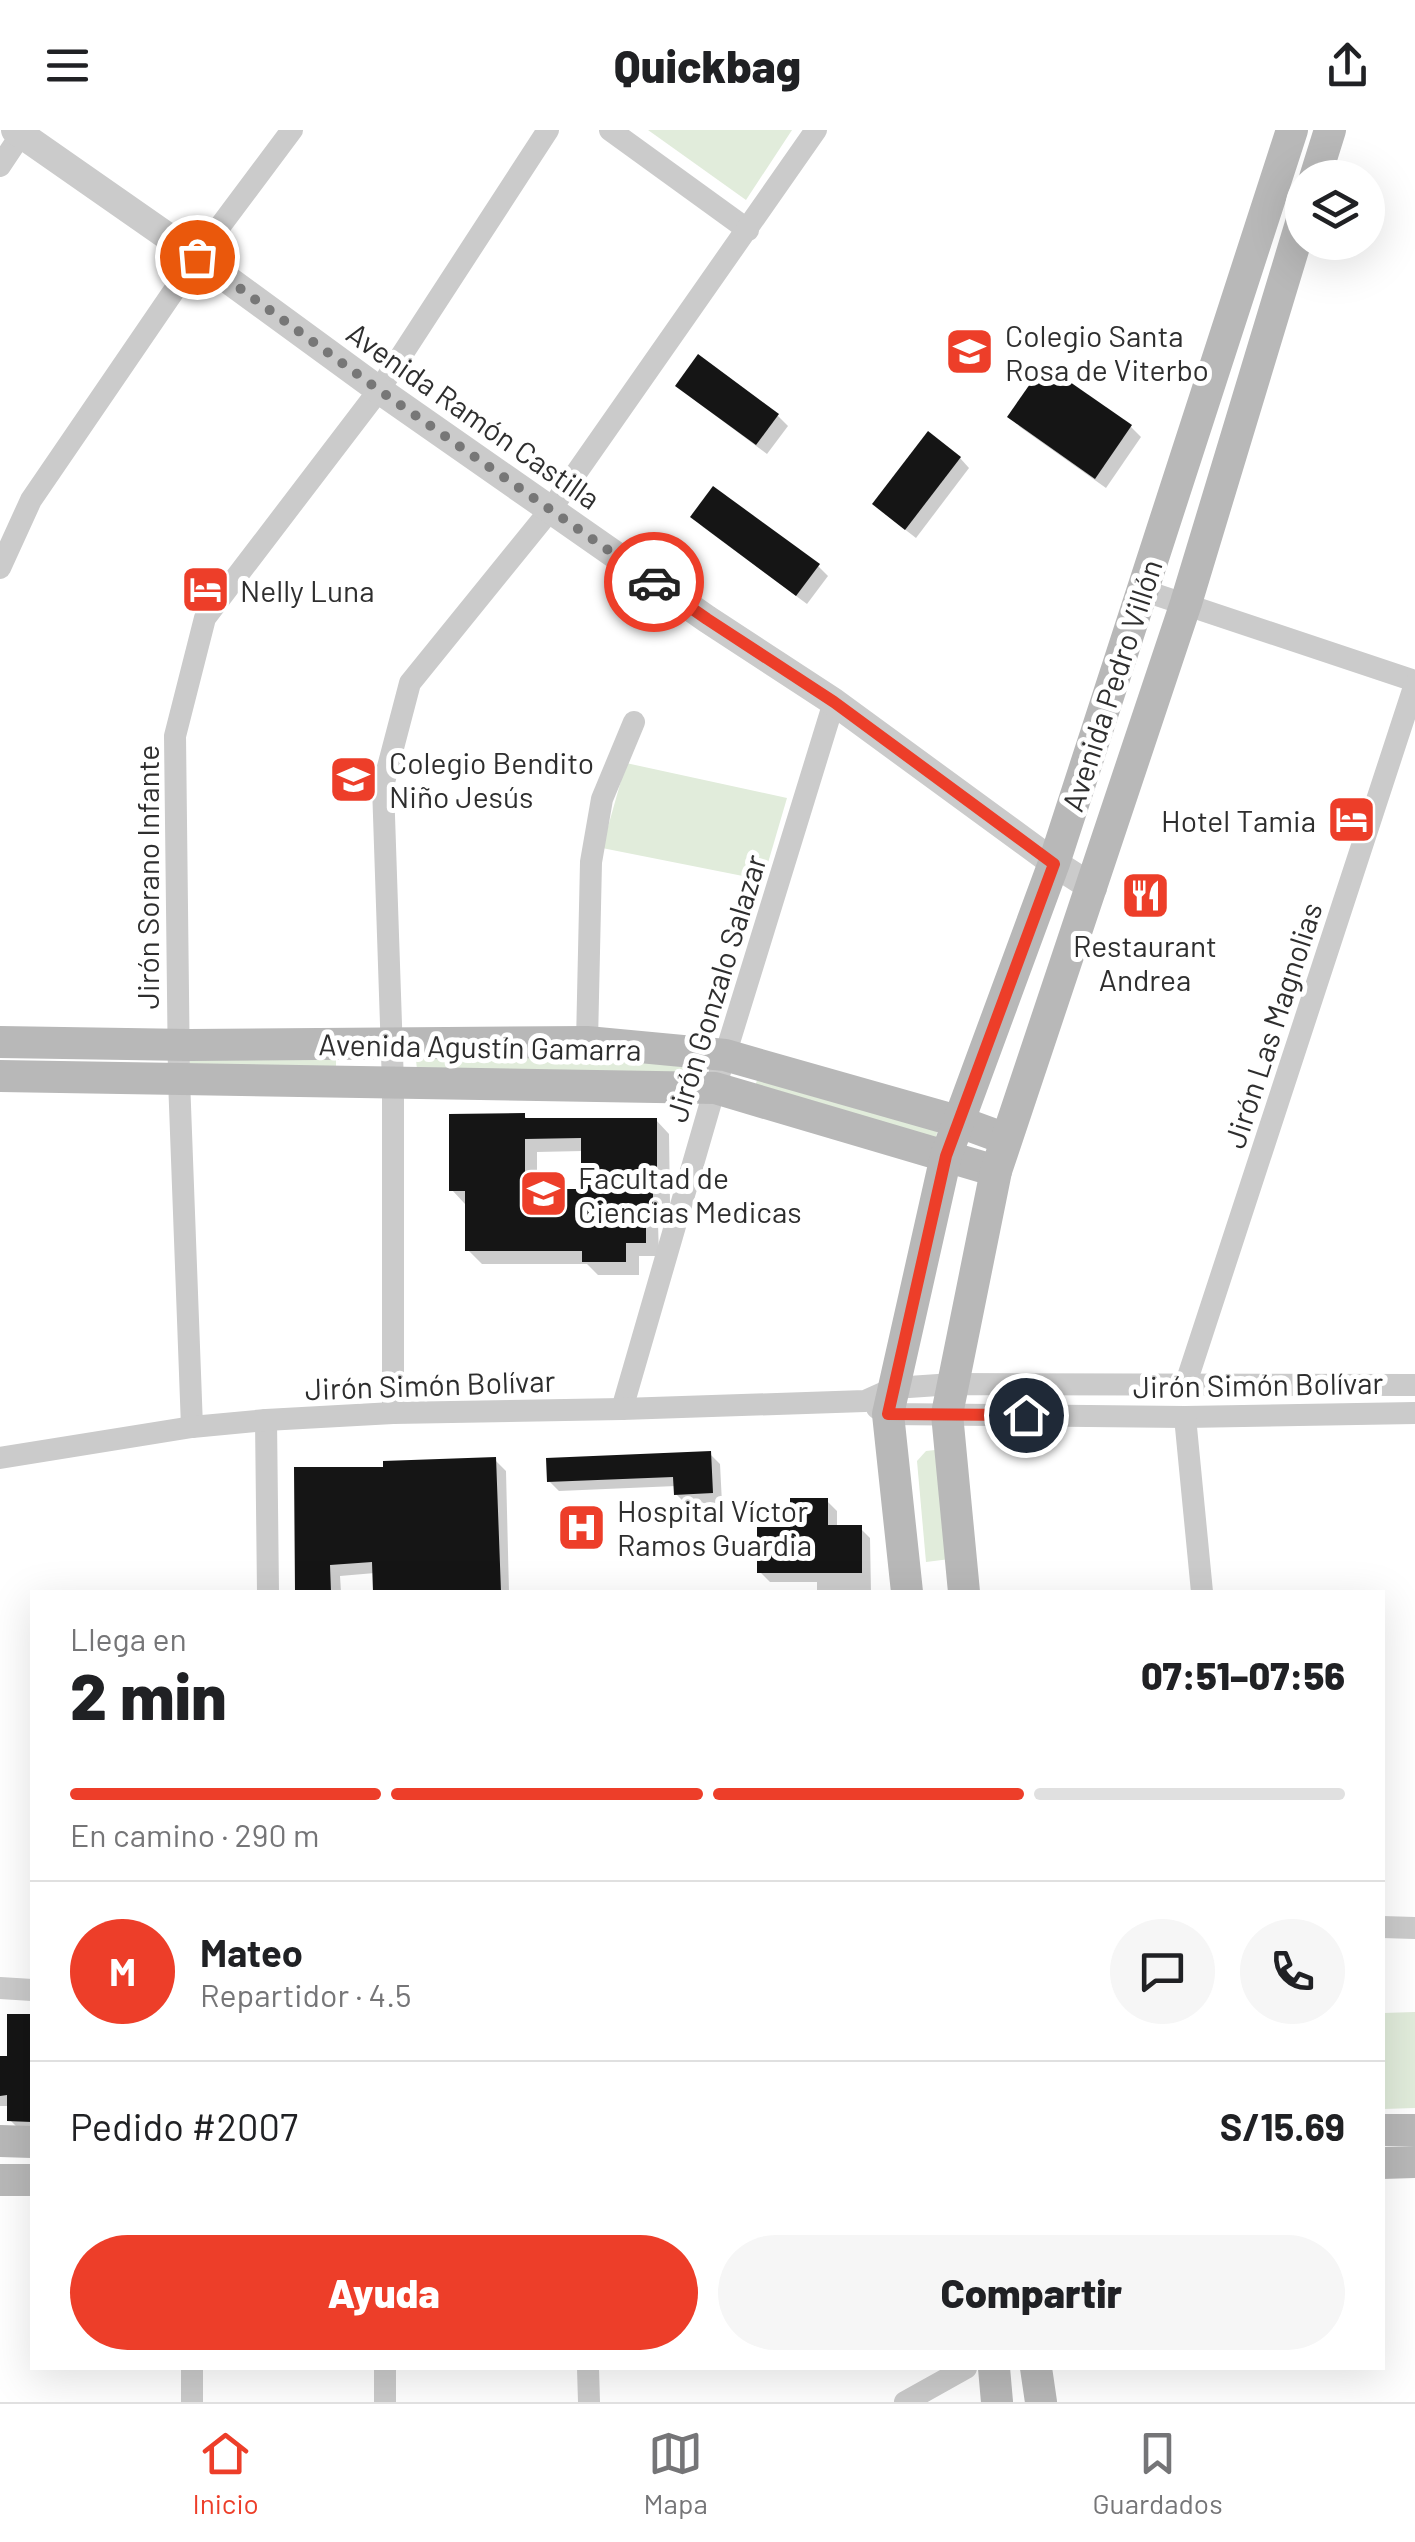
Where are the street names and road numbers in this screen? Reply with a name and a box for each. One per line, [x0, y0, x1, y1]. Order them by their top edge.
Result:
street label: Avenida Ramón Castilla [341, 314, 607, 516]
street label: Avenida Pedro Villón [1053, 555, 1169, 815]
street label: Jirón Sorano Infante [129, 745, 165, 1009]
street label: Jirón Gonzalo Salazar [657, 850, 773, 1126]
street label: Jirón Las Magnolias [1215, 898, 1329, 1152]
street label: Avenida Agustín Gamarra [318, 1025, 642, 1067]
street label: Jirón Simón Bolívar [304, 1362, 556, 1406]
street label: Jirón Simón Bolívar [1132, 1364, 1384, 1404]

